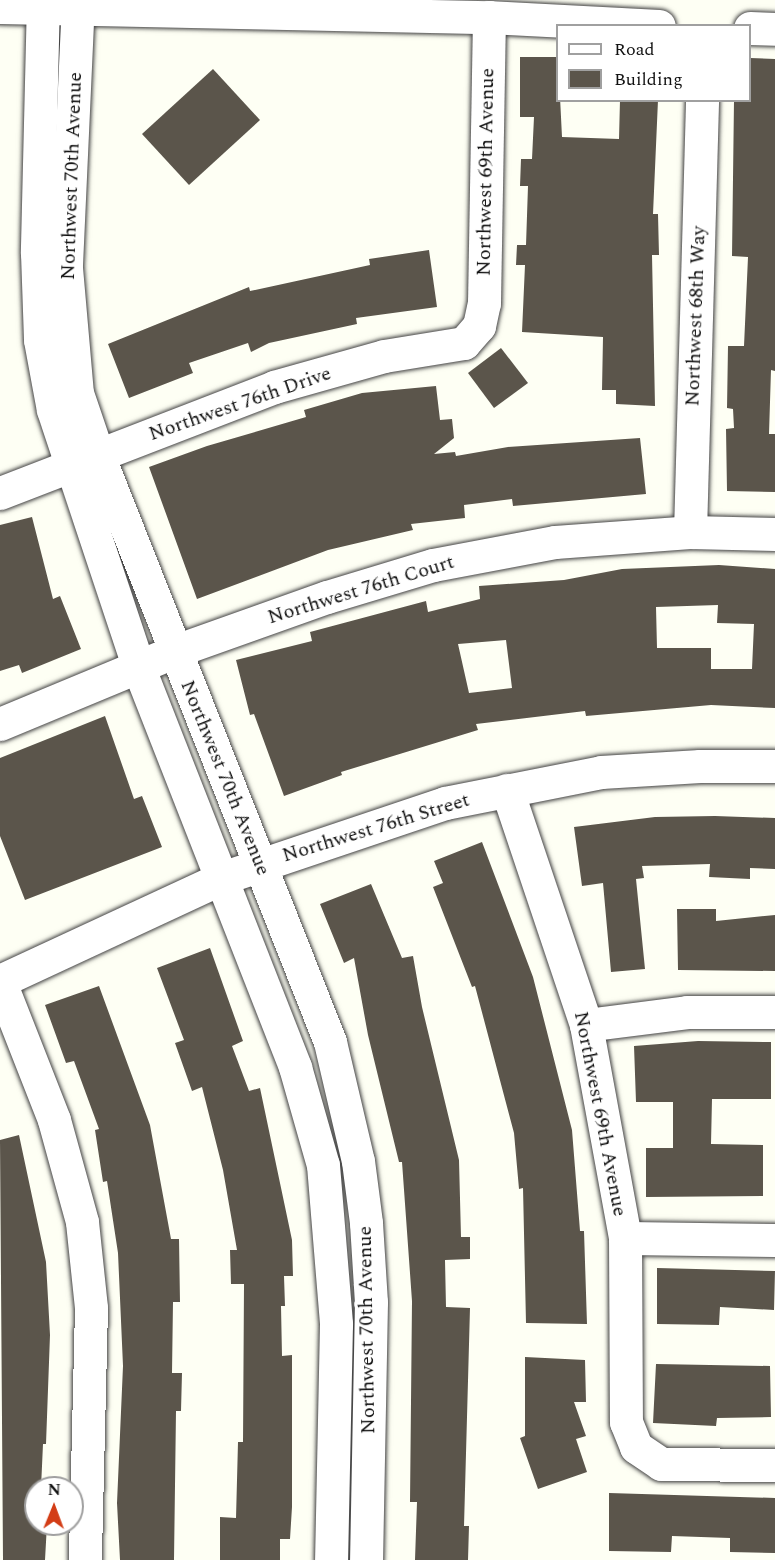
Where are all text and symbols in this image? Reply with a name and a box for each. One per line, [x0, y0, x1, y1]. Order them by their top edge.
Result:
legend [556, 24, 751, 102]
text: Road [614, 36, 655, 63]
text: Building [614, 66, 683, 93]
street label: Northwest 69th Avenue [472, 68, 500, 276]
street label: Northwest 70th Avenue [56, 72, 88, 280]
street label: Northwest 68th Way [681, 225, 711, 407]
street label: Northwest 76th Drive [146, 362, 334, 446]
street label: Northwest 76th Court [265, 550, 457, 630]
street label: Northwest 70th Avenue [175, 677, 275, 879]
street label: Northwest 76th Street [279, 788, 473, 868]
street label: Northwest 69th Avenue [568, 1010, 632, 1218]
street label: Northwest 70th Avenue [353, 1226, 381, 1434]
north arrow [24, 1476, 84, 1536]
text: N [48, 1478, 61, 1502]

